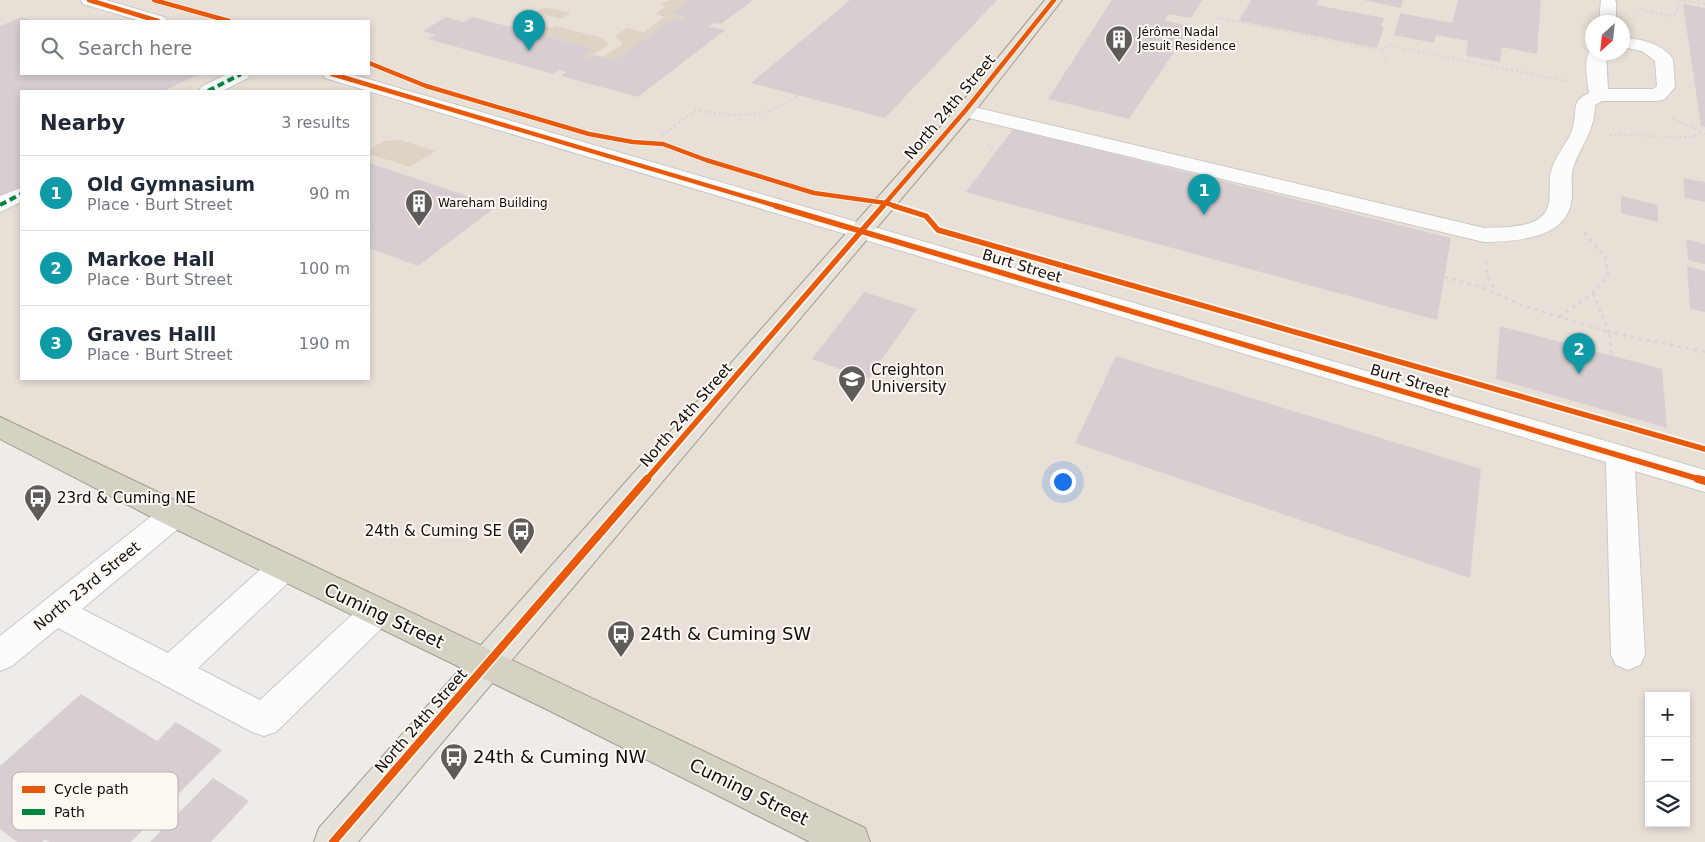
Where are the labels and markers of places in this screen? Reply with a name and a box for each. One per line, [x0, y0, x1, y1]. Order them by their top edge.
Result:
pin: 3 [513, 10, 545, 51]
building icon: Jérôme Nadal Jesuit Residence [1104, 24, 1134, 63]
place label: Jérôme Nadal Jesuit Residence [1137, 25, 1236, 53]
pin: 1 [1188, 174, 1220, 215]
building icon: Wareham Building [404, 188, 434, 227]
place label: Wareham Building [438, 196, 548, 210]
pin: 2 [1563, 333, 1595, 374]
place label: Creighton University [871, 361, 947, 396]
school or university icon: Creighton University [837, 364, 867, 403]
bus stop icon: 23rd & Cuming NE [23, 483, 53, 522]
place label: 23rd & Cuming NE [57, 489, 196, 507]
bus stop icon: 24th & Cuming SE [506, 516, 536, 555]
place label: 24th & Cuming SE [365, 522, 502, 540]
bus stop icon: 24th & Cuming SW [606, 619, 636, 658]
place label: 24th & Cuming SW [640, 623, 811, 644]
bus stop icon: 24th & Cuming NW [439, 742, 469, 781]
place label: 24th & Cuming NW [473, 746, 646, 767]

